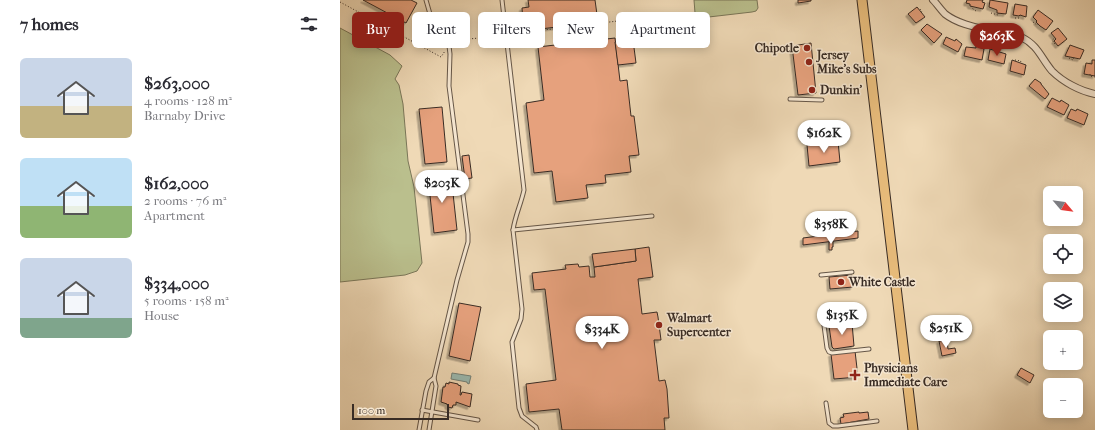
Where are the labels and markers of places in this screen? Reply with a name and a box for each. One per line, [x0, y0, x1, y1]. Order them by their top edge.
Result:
pin: $263K [969, 23, 1025, 57]
place label: Chipotle [755, 41, 799, 56]
marker: Chipotle [802, 43, 812, 53]
place label: Jersey Mike's Subs [815, 48, 877, 76]
marker: Jersey Mike's Subs [804, 57, 814, 67]
place label: Dunkin' [820, 83, 863, 97]
marker: Dunkin' [807, 85, 817, 95]
pin: $162K [796, 120, 852, 154]
pin: $203K [414, 170, 470, 204]
pin: $358K [803, 211, 859, 245]
place label: White Castle [848, 275, 915, 289]
marker: White Castle [836, 277, 846, 287]
pin: $135K [814, 302, 870, 336]
place label: Walmart Supercenter [666, 311, 732, 340]
pin: $251K [918, 315, 974, 349]
pin: $334K [574, 316, 630, 350]
marker: Walmart Supercenter [654, 320, 664, 330]
place label: Physicians Immediate Care [864, 361, 948, 389]
marker: Physicians Immediate Care [849, 369, 861, 381]

